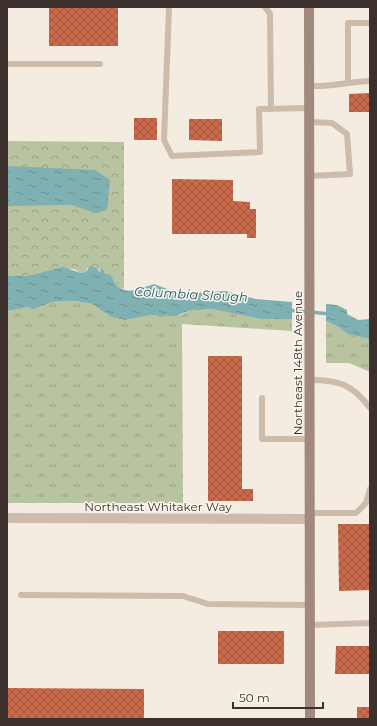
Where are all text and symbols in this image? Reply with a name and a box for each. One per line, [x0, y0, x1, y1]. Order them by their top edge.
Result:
water label: Columbia Slough [134, 283, 248, 305]
street label: Northeast 148th Avenue [290, 291, 305, 435]
street label: Northeast Whitaker Way [84, 499, 232, 514]
scale bar [233, 684, 323, 710]
text: 50 m [239, 690, 270, 705]

